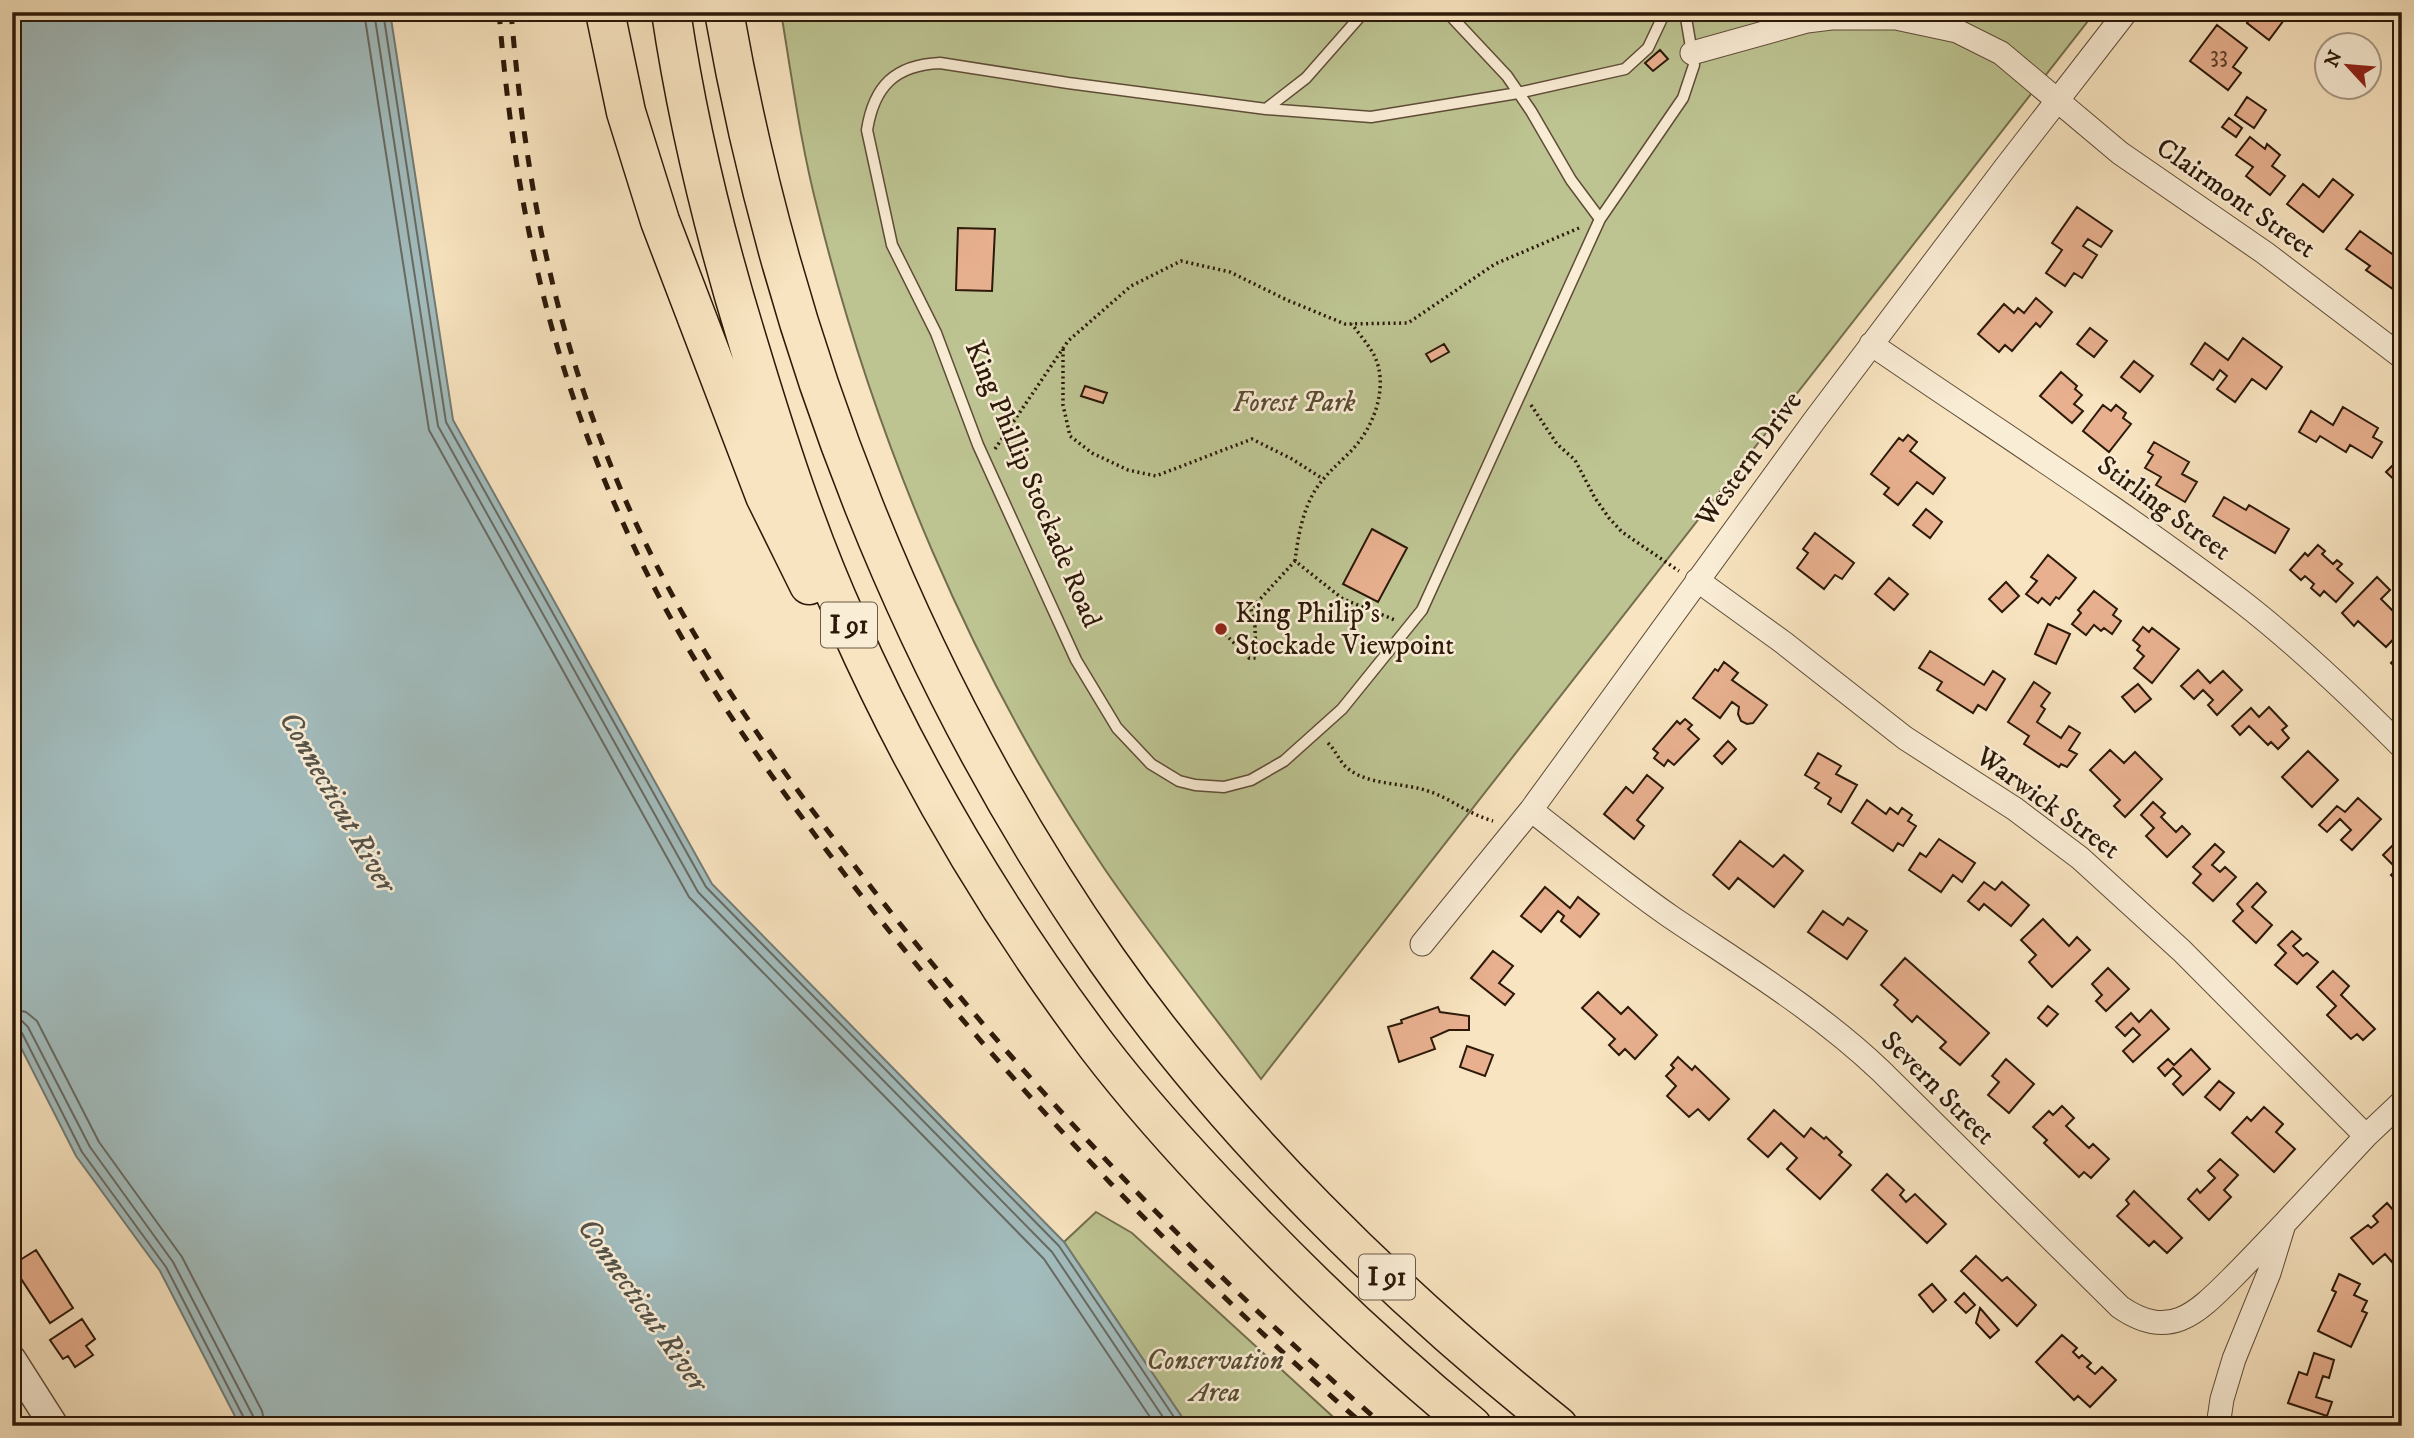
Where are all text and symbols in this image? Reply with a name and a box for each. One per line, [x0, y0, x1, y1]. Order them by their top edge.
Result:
north arrow [2312, 32, 2382, 102]
house number: 33 [2210, 40, 2228, 70]
text: N [2320, 47, 2348, 71]
street label: Clairmont Street [2149, 130, 2323, 266]
street label: King Phillip Stockade Road [957, 335, 1109, 633]
street label: Western Drive [1687, 384, 1810, 535]
park label: Forest Park [1232, 385, 1356, 420]
street label: Stirling Street [2090, 448, 2238, 568]
place label: King Philip's Stockade Viewpoint [1235, 596, 1454, 663]
road number: I 91 [821, 603, 877, 648]
marker: King Philip's Stockade Viewpoint [1213, 621, 1229, 637]
water label: Connecticut River [270, 705, 405, 901]
street label: Warwick Street [1968, 738, 2127, 867]
street label: Severn Street [1874, 1024, 2003, 1153]
water label: Connecticut River [568, 1211, 717, 1401]
road number: I 91 [1359, 1254, 1415, 1300]
park label: Conservation Area [1146, 1343, 1284, 1410]

